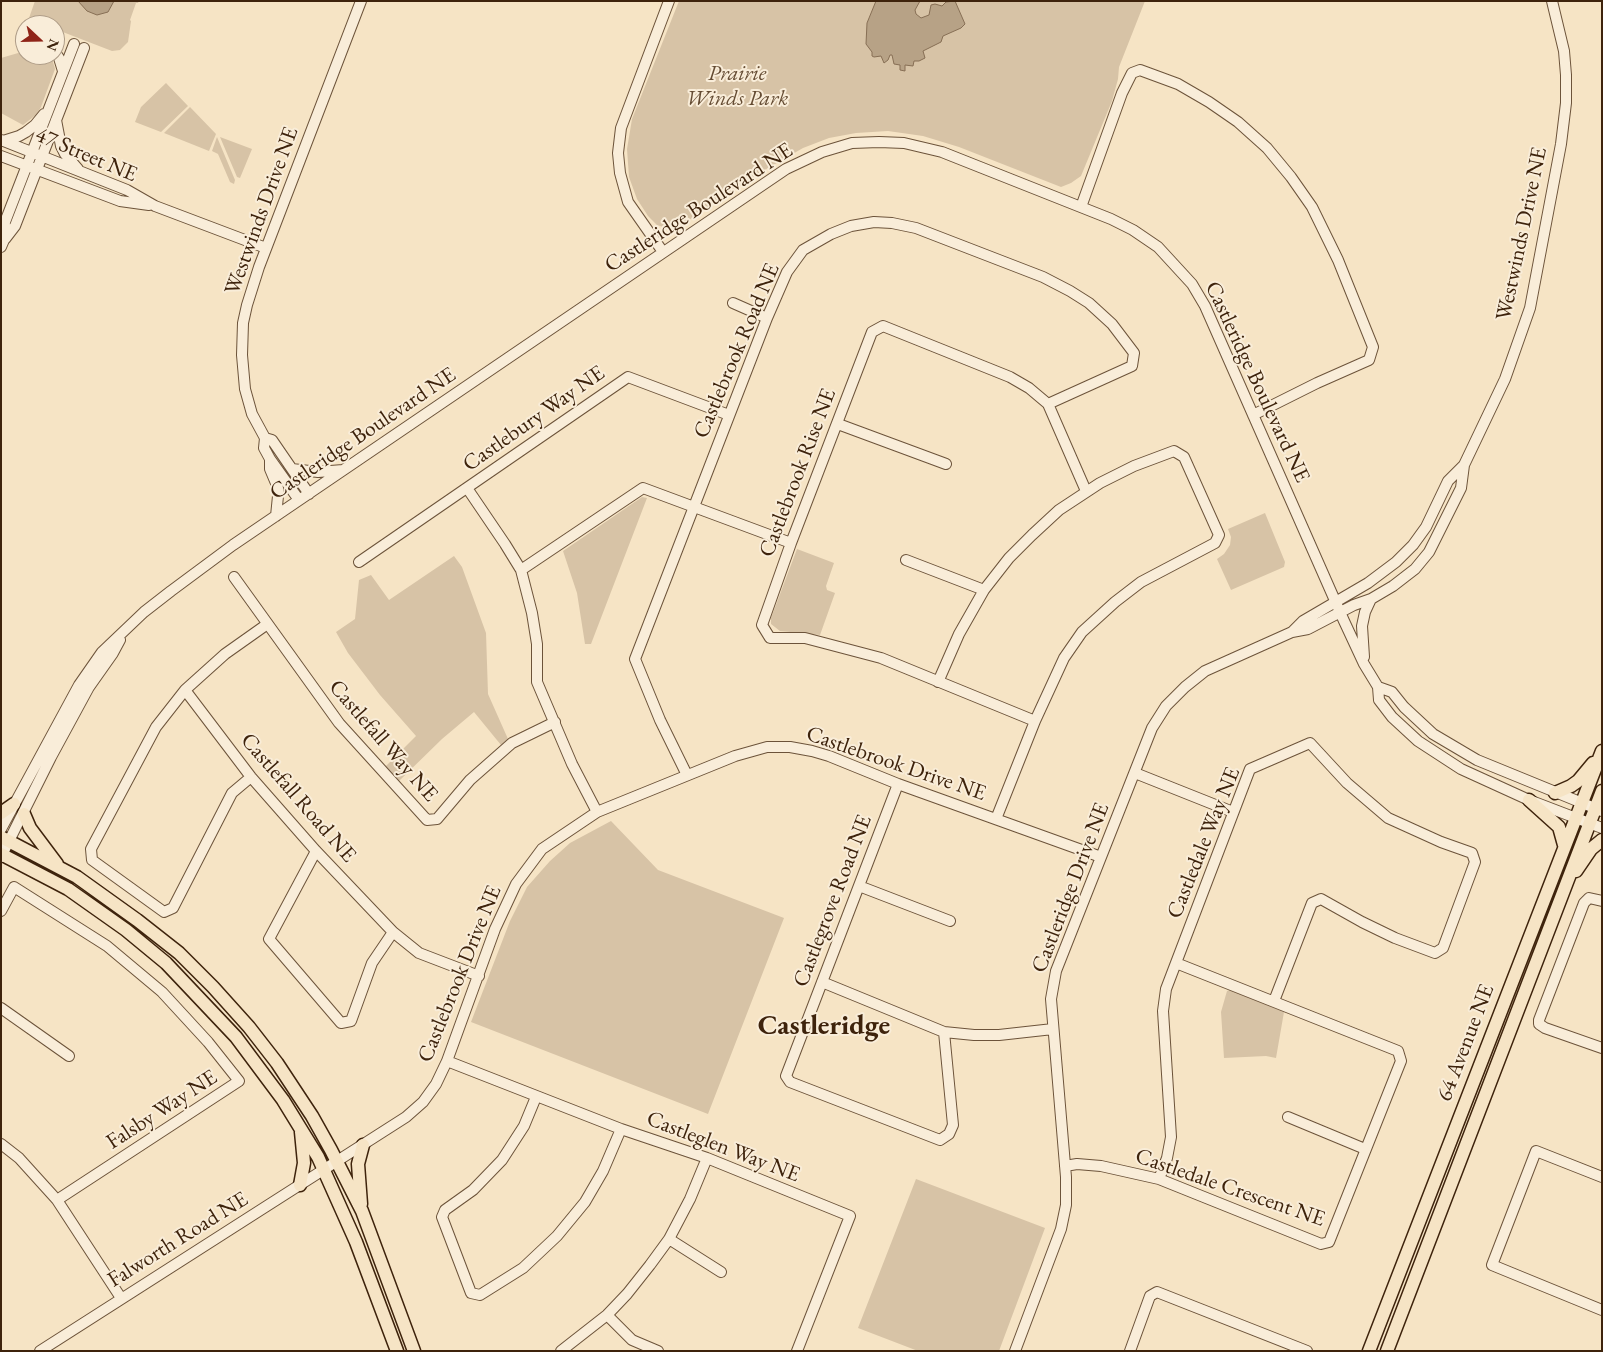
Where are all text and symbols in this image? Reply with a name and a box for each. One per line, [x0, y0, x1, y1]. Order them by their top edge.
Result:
north arrow [15, 15, 65, 65]
text: N [43, 36, 64, 54]
park label: Prairie Winds Park [686, 61, 788, 112]
street label: 47 Street NE [31, 122, 141, 188]
street label: Westwinds Drive NE [219, 124, 305, 298]
street label: Castleridge Boulevard NE [600, 137, 798, 279]
street label: Westwinds Drive NE [1491, 145, 1553, 323]
street label: Castlebrook Road NE [688, 260, 786, 442]
street label: Castleridge Boulevard NE [1199, 277, 1315, 487]
street label: Castlebury Way NE [458, 360, 610, 478]
street label: Castleridge Boulevard NE [265, 362, 461, 506]
street label: Castlebrook Rise NE [754, 385, 842, 561]
street label: Castlefall Way NE [323, 675, 443, 807]
street label: Castlebrook Drive NE [803, 721, 989, 807]
street label: Castlefall Road NE [235, 728, 361, 868]
street label: Castledale Way NE [1162, 764, 1246, 922]
street label: Castleridge Drive NE [1026, 799, 1116, 977]
street label: Castlegrove Road NE [788, 811, 878, 991]
street label: Castlebrook Drive NE [412, 882, 508, 1066]
street label: 64 Avenue NE [1432, 981, 1500, 1105]
district label: Castleridge [758, 1009, 890, 1043]
street label: Falsby Way NE [102, 1064, 222, 1156]
street label: Castleglen Way NE [643, 1106, 803, 1188]
street label: Castledale Crescent NE [1132, 1143, 1328, 1233]
street label: Falworth Road NE [103, 1186, 253, 1294]

